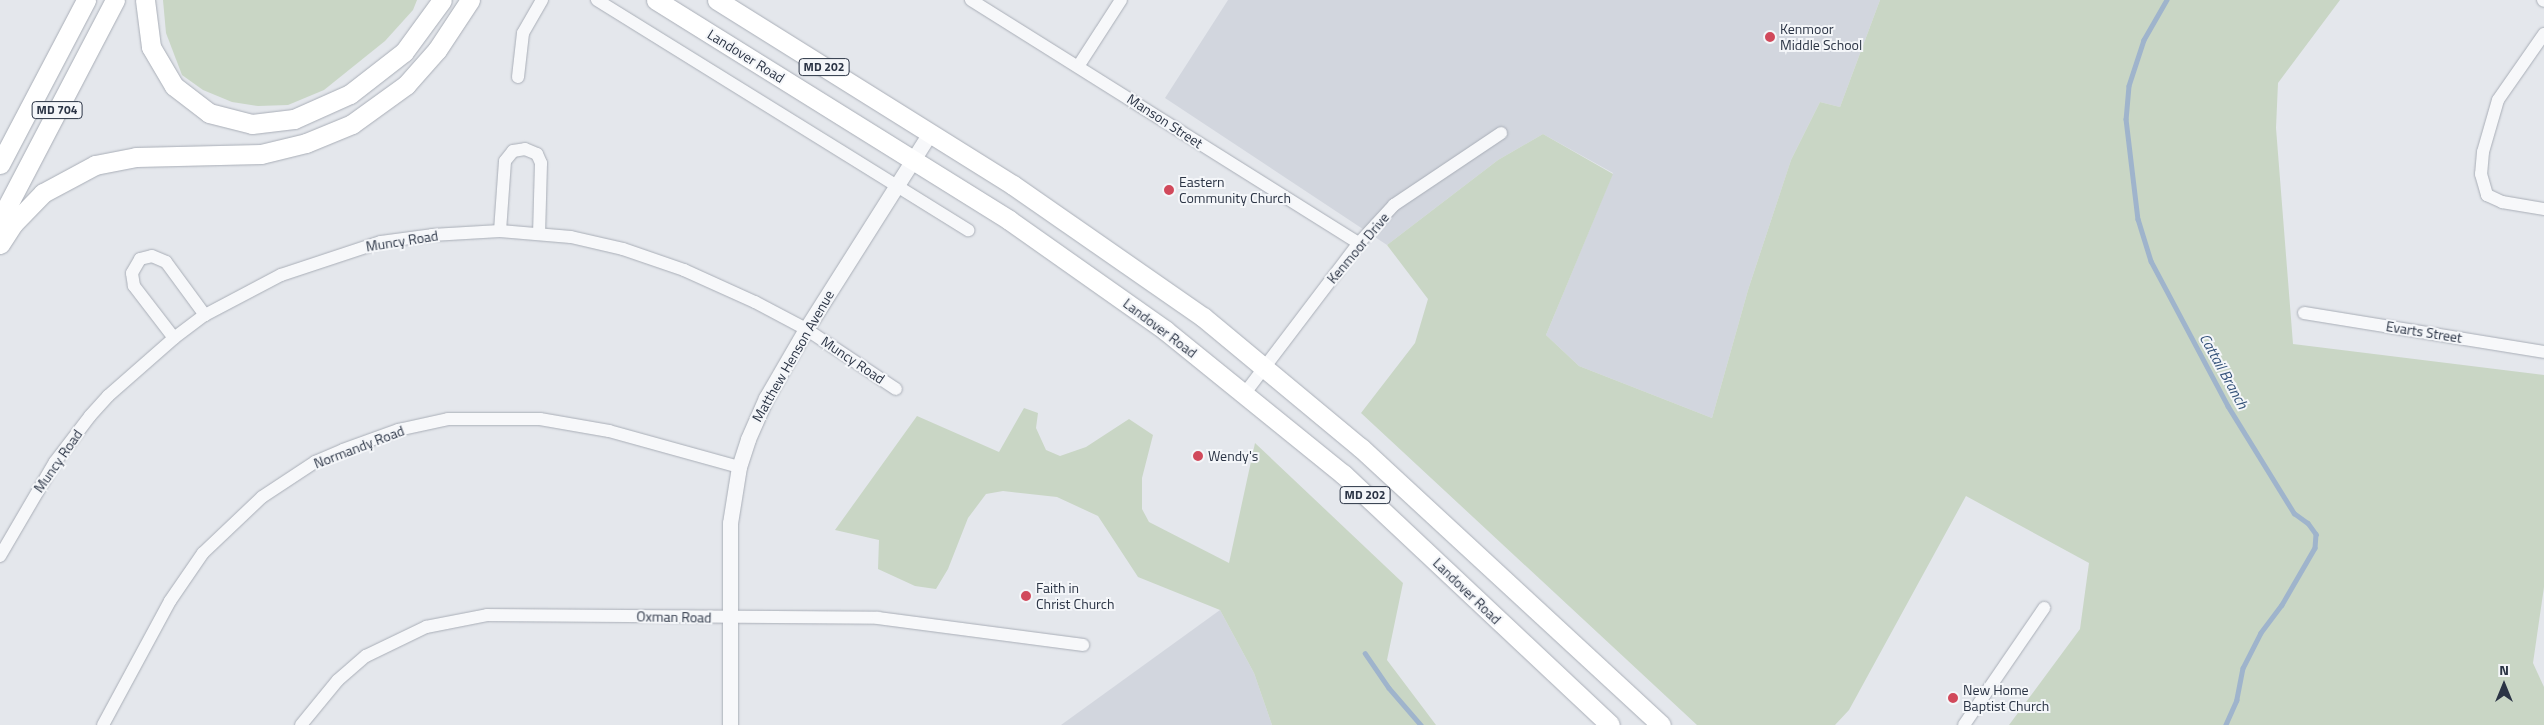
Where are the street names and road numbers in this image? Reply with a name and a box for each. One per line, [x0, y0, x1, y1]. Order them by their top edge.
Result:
street label: Landover Road [704, 26, 788, 86]
road number: MD 202 [798, 58, 850, 76]
street label: Manson Street [1124, 90, 1206, 152]
road number: MD 704 [31, 100, 83, 120]
street label: Kenmoor Drive [1323, 209, 1393, 287]
street label: Muncy Road [365, 227, 439, 255]
street label: Matthew Henson Avenue [748, 287, 838, 425]
street label: Landover Road [1120, 295, 1200, 361]
street label: Evarts Street [2385, 318, 2463, 346]
street label: Muncy Road [818, 333, 888, 387]
street label: Normandy Road [311, 422, 407, 472]
street label: Muncy Road [30, 426, 86, 496]
road number: MD 202 [1339, 486, 1391, 504]
street label: Landover Road [1430, 554, 1504, 628]
street label: Oxman Road [636, 608, 712, 626]

